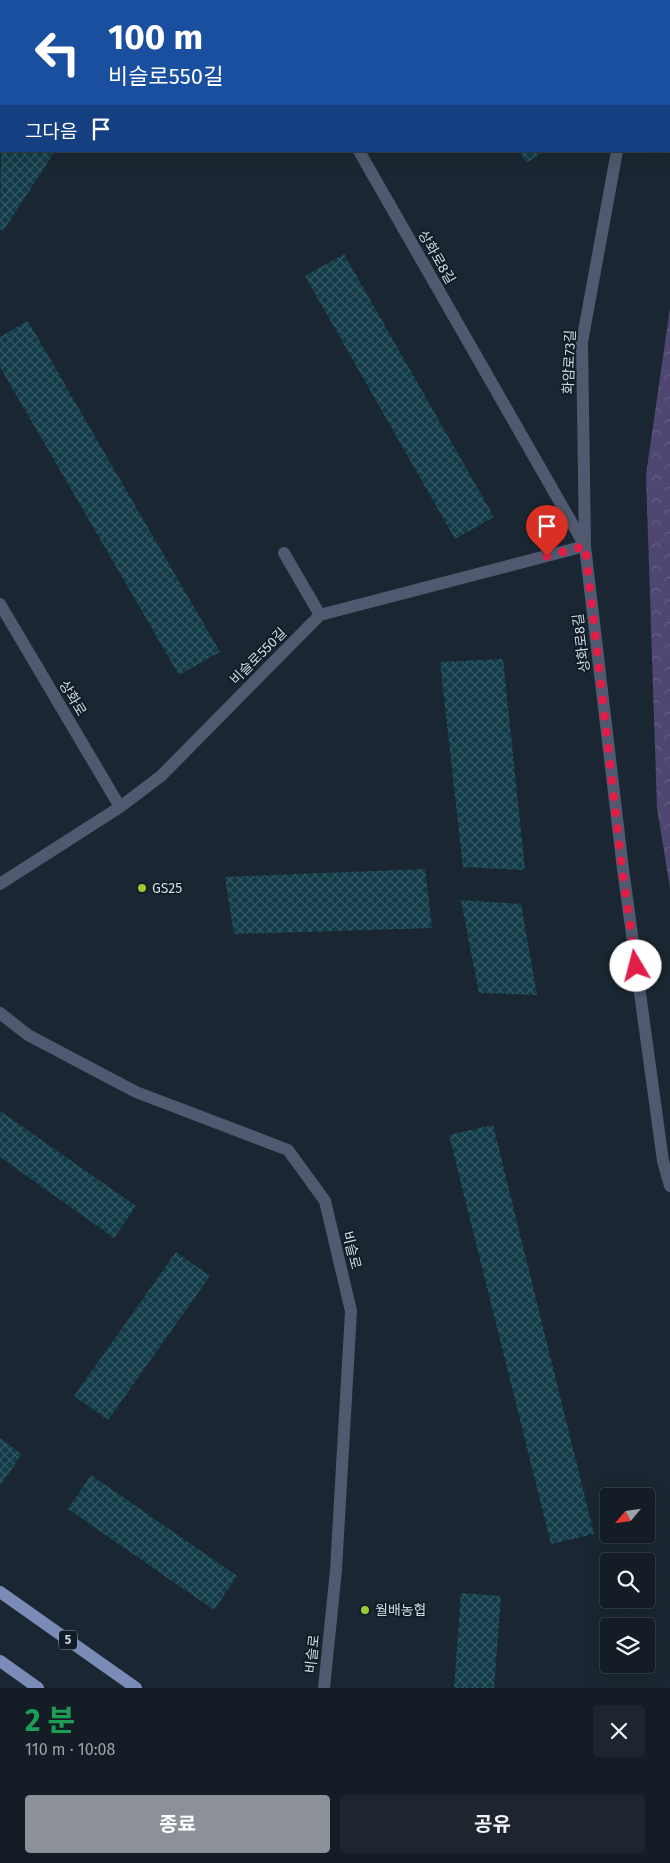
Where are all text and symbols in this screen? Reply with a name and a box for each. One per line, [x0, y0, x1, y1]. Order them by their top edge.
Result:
text: 100 m [108, 16, 203, 58]
icon: left [25, 20, 90, 85]
text: 비슬로550길 [108, 63, 223, 90]
icon: arrive [87, 115, 115, 143]
text: 그다음 [25, 120, 77, 143]
street label: 상화로8길 [414, 227, 459, 287]
street label: 화암로73길 [560, 329, 579, 395]
pin [526, 505, 568, 556]
icon: arrive [533, 512, 561, 540]
street label: 상화로8길 [569, 613, 594, 673]
street label: 비슬로550길 [226, 624, 290, 688]
street label: 상화로 [55, 677, 90, 719]
place label: GS25 [152, 880, 182, 897]
marker: GS25 [136, 882, 148, 894]
position arrow [609, 939, 661, 991]
street label: 비슬로 [339, 1229, 364, 1271]
north arrow [600, 1488, 655, 1542]
map controls [600, 1488, 655, 1673]
button: search [600, 1553, 655, 1608]
place label: 월배농협 [375, 1602, 427, 1619]
marker: 월배농협 [359, 1604, 371, 1616]
button: layers [600, 1618, 655, 1673]
road number: 5 [59, 1630, 77, 1650]
street label: 비슬로 [302, 1634, 323, 1674]
text: 2 분 [25, 1703, 75, 1739]
button: close [593, 1705, 645, 1757]
text: 110 m · 10:08 [25, 1740, 115, 1759]
button: 종료 [25, 1795, 330, 1853]
button: 공유 [340, 1795, 645, 1853]

